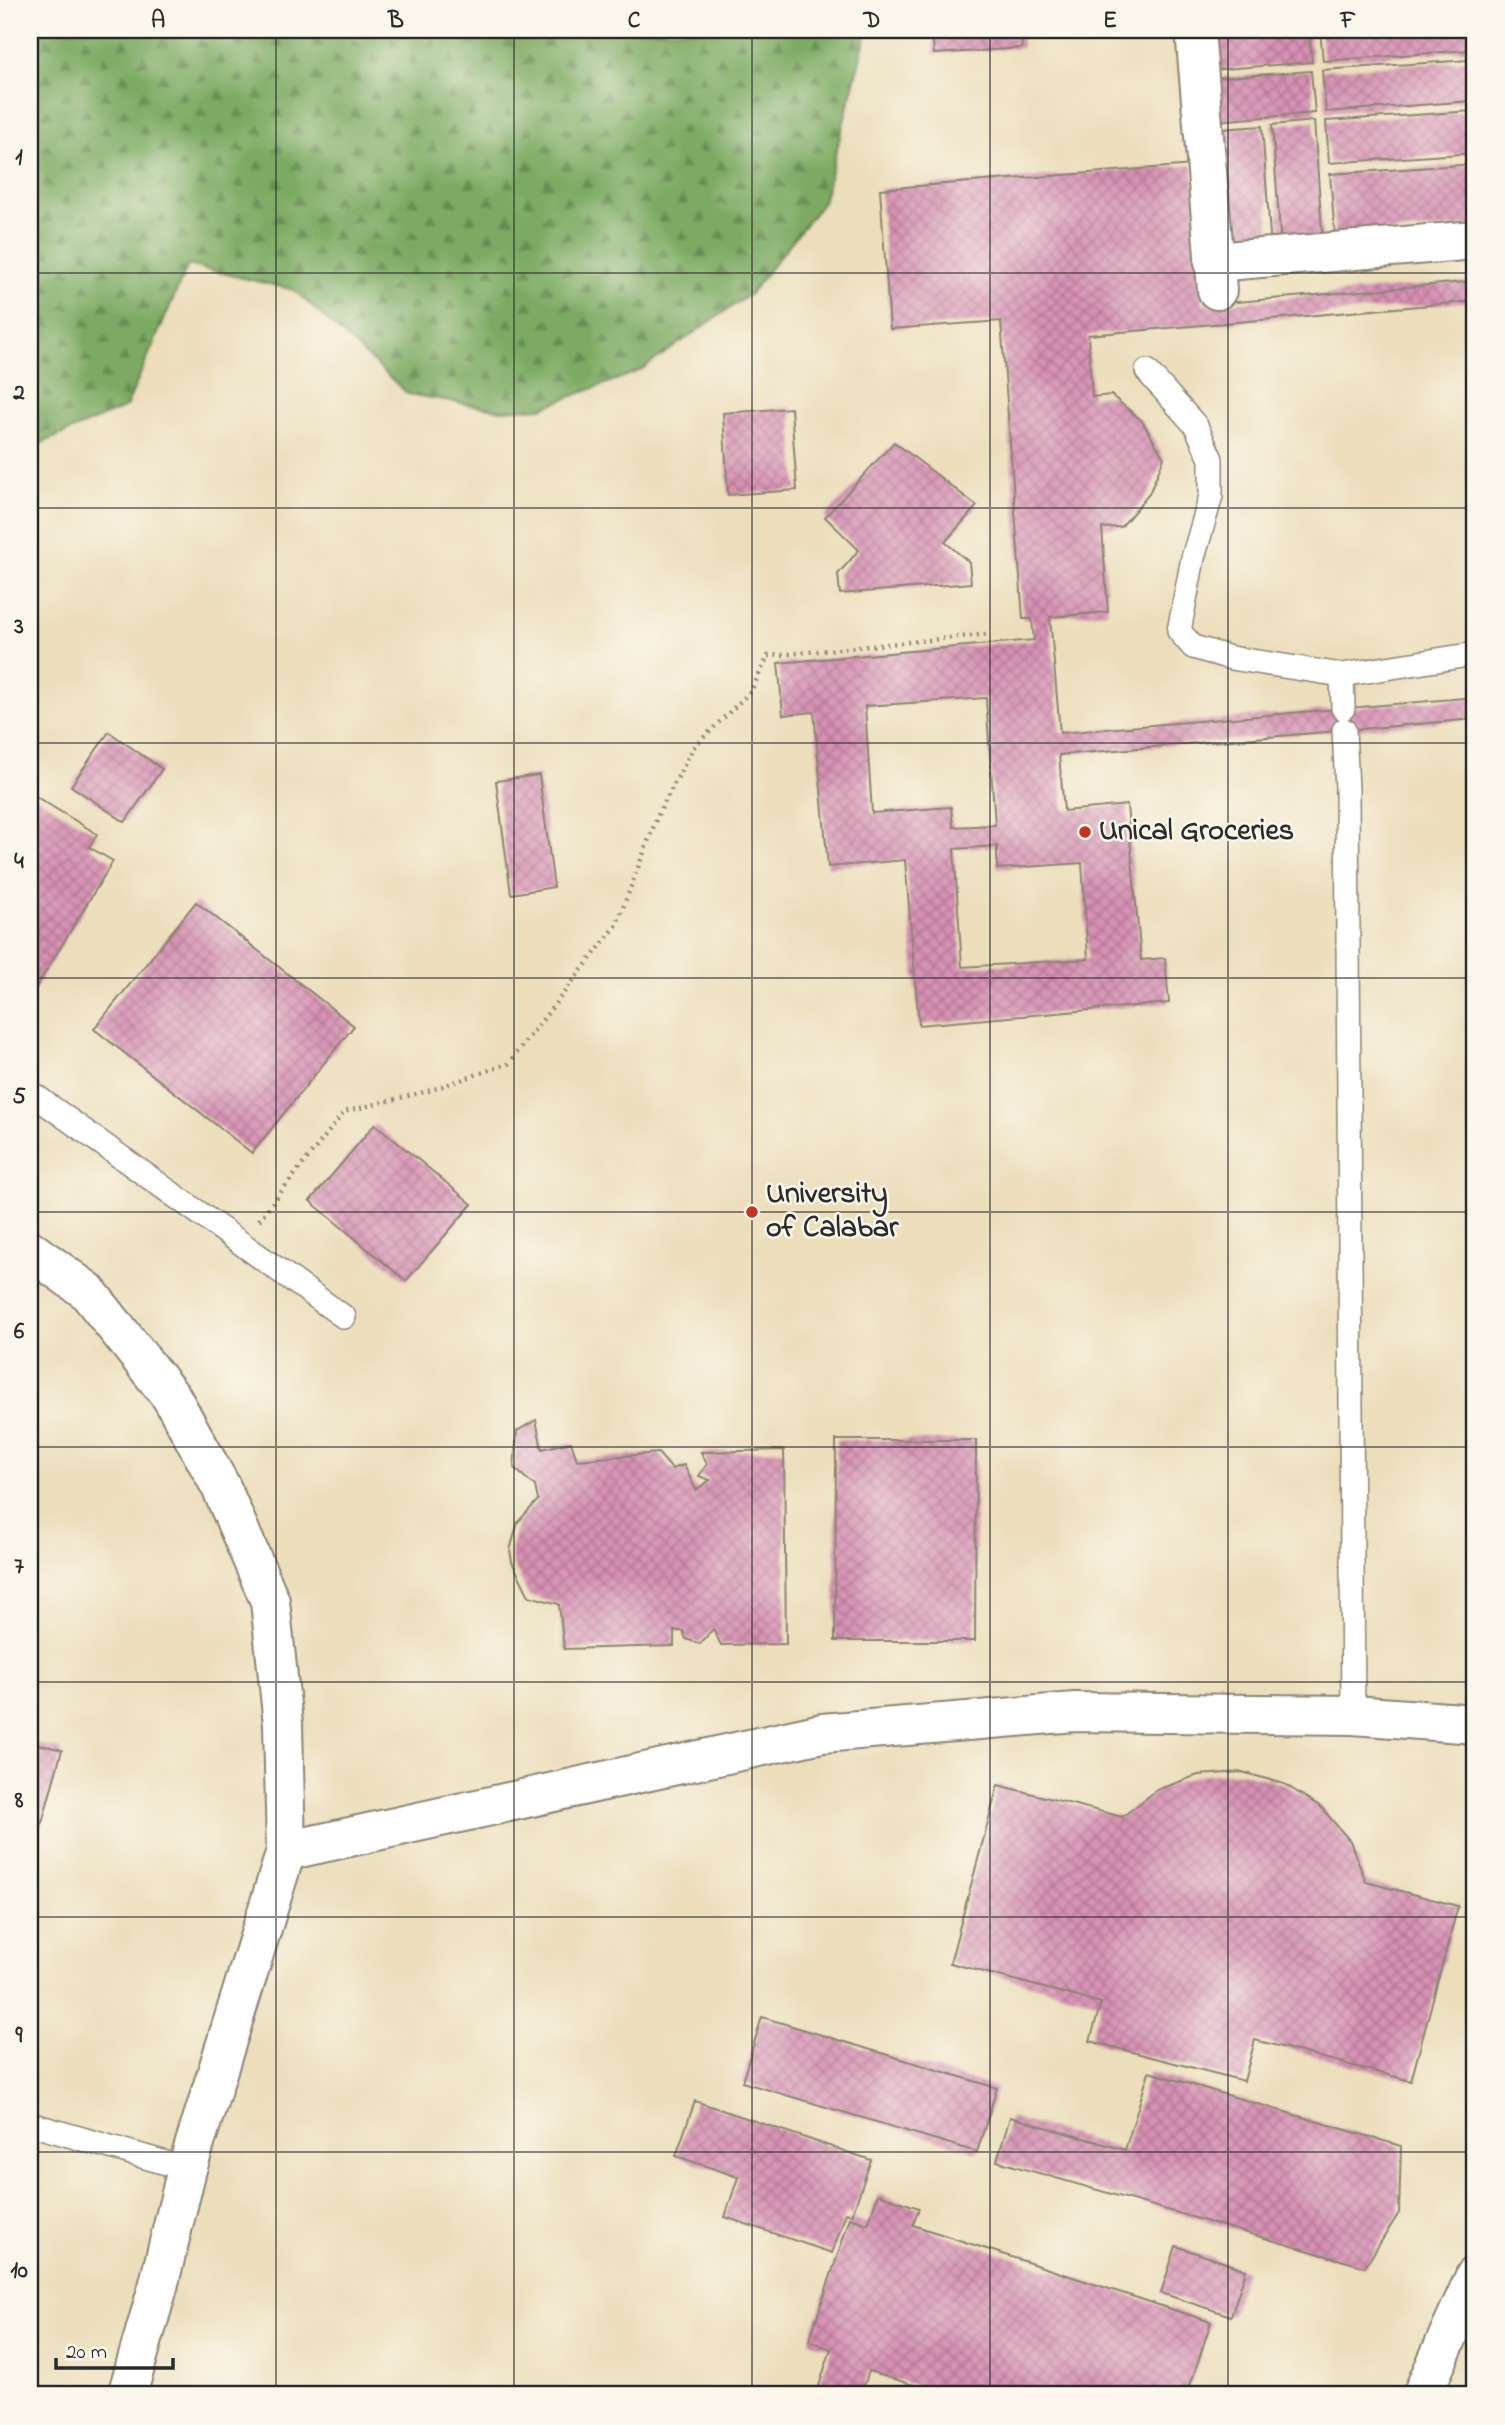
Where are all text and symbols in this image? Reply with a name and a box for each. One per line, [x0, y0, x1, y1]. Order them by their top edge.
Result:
text: A [151, 5, 165, 38]
text: B [387, 5, 404, 38]
text: C [628, 5, 641, 38]
text: D [863, 5, 880, 38]
text: E [1103, 5, 1117, 38]
text: F [1340, 5, 1356, 38]
text: 1 [15, 142, 23, 175]
text: 2 [12, 377, 25, 410]
text: 3 [13, 611, 24, 644]
place label: Unical Groceries [1099, 810, 1294, 854]
marker: Unical Groceries [1077, 824, 1093, 840]
text: 4 [14, 846, 24, 879]
text: 5 [12, 1081, 26, 1114]
place label: University of Calabar [766, 1173, 899, 1251]
marker: University of Calabar [744, 1204, 760, 1220]
text: 6 [14, 1316, 25, 1349]
text: 7 [14, 1551, 24, 1584]
text: 8 [14, 1785, 24, 1818]
text: 9 [15, 2020, 24, 2053]
text: 10 [10, 2255, 28, 2288]
scale bar [56, 2327, 173, 2371]
text: 20 m [66, 2338, 107, 2368]

